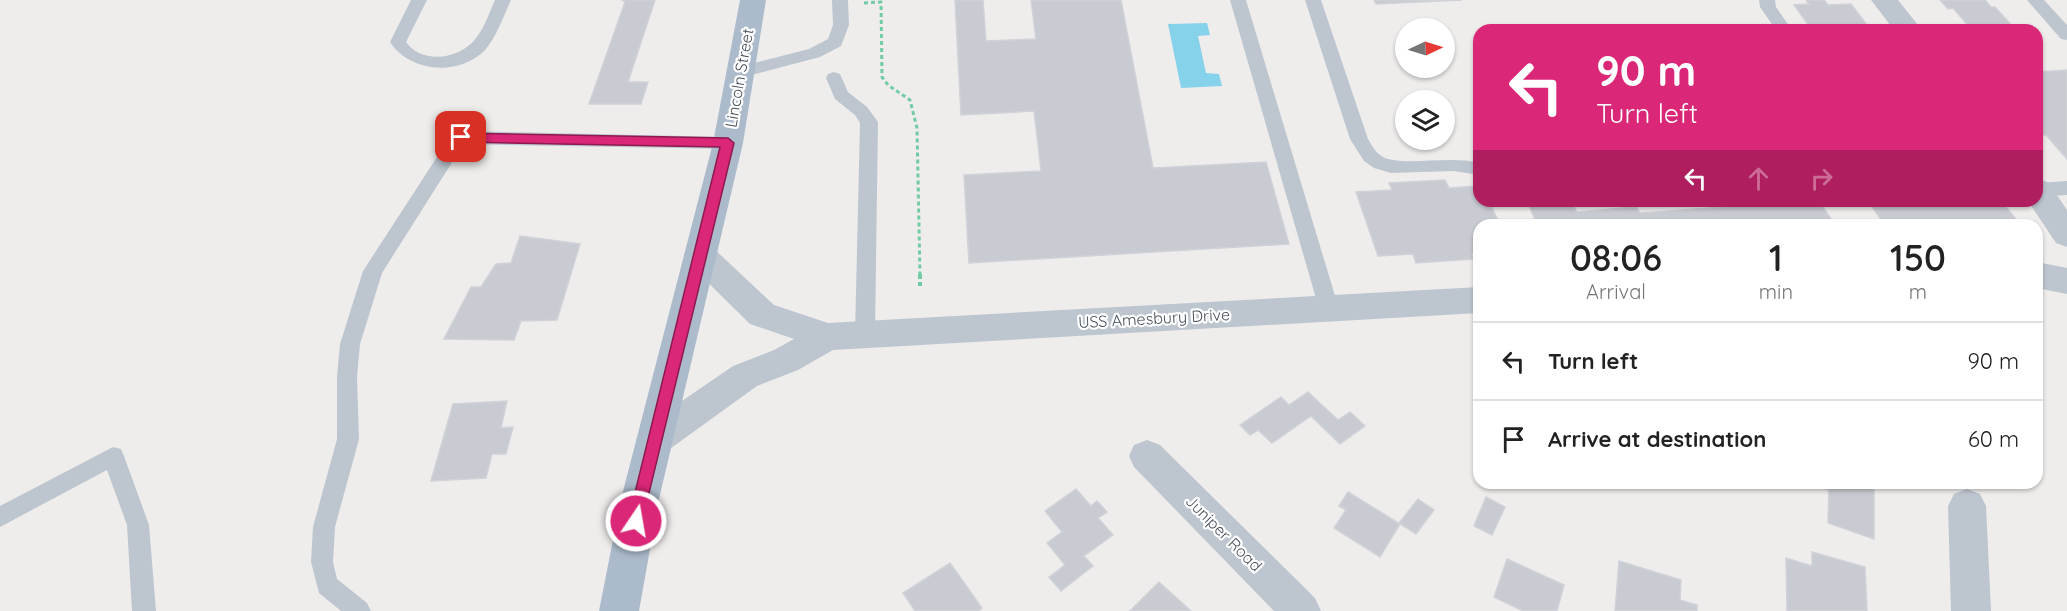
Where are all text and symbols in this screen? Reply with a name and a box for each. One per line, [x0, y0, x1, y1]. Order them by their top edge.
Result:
north arrow [1395, 18, 1455, 78]
map controls [1395, 18, 1455, 150]
street label: Lincoln Street [720, 27, 758, 129]
text: 90 m [1596, 44, 1696, 97]
icon: left [1497, 48, 1575, 126]
button: layers [1395, 90, 1455, 150]
text: Turn left [1596, 96, 1698, 130]
pin [435, 111, 486, 162]
icon: arrive [444, 120, 477, 153]
icon: left [1679, 162, 1712, 195]
icon: ahead [1742, 162, 1775, 195]
icon: right [1805, 162, 1838, 195]
text: 08:06 [1570, 235, 1662, 280]
text: 1 [1769, 235, 1783, 280]
text: 150 [1890, 235, 1946, 280]
text: Arrival [1586, 279, 1646, 304]
text: min [1759, 279, 1793, 304]
text: m [1909, 279, 1927, 304]
street label: USS Amesbury Drive [1078, 304, 1230, 332]
icon: left [1497, 345, 1530, 378]
text: Turn left [1548, 347, 1638, 375]
text: 90 m [1968, 347, 2019, 375]
icon: arrive [1497, 423, 1530, 456]
text: Arrive at destination [1548, 425, 1766, 453]
text: 60 m [1968, 425, 2019, 453]
position arrow [604, 489, 668, 553]
street label: Juniper Road [1182, 491, 1266, 575]

